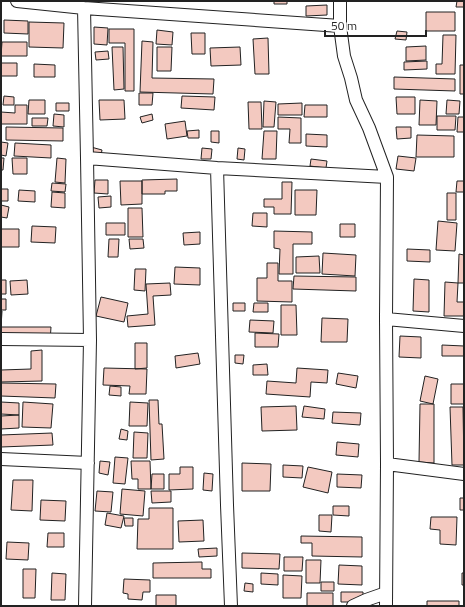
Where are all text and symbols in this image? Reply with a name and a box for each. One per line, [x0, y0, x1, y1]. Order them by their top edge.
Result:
scale bar [325, 12, 426, 38]
text: 50 m [331, 16, 357, 35]

